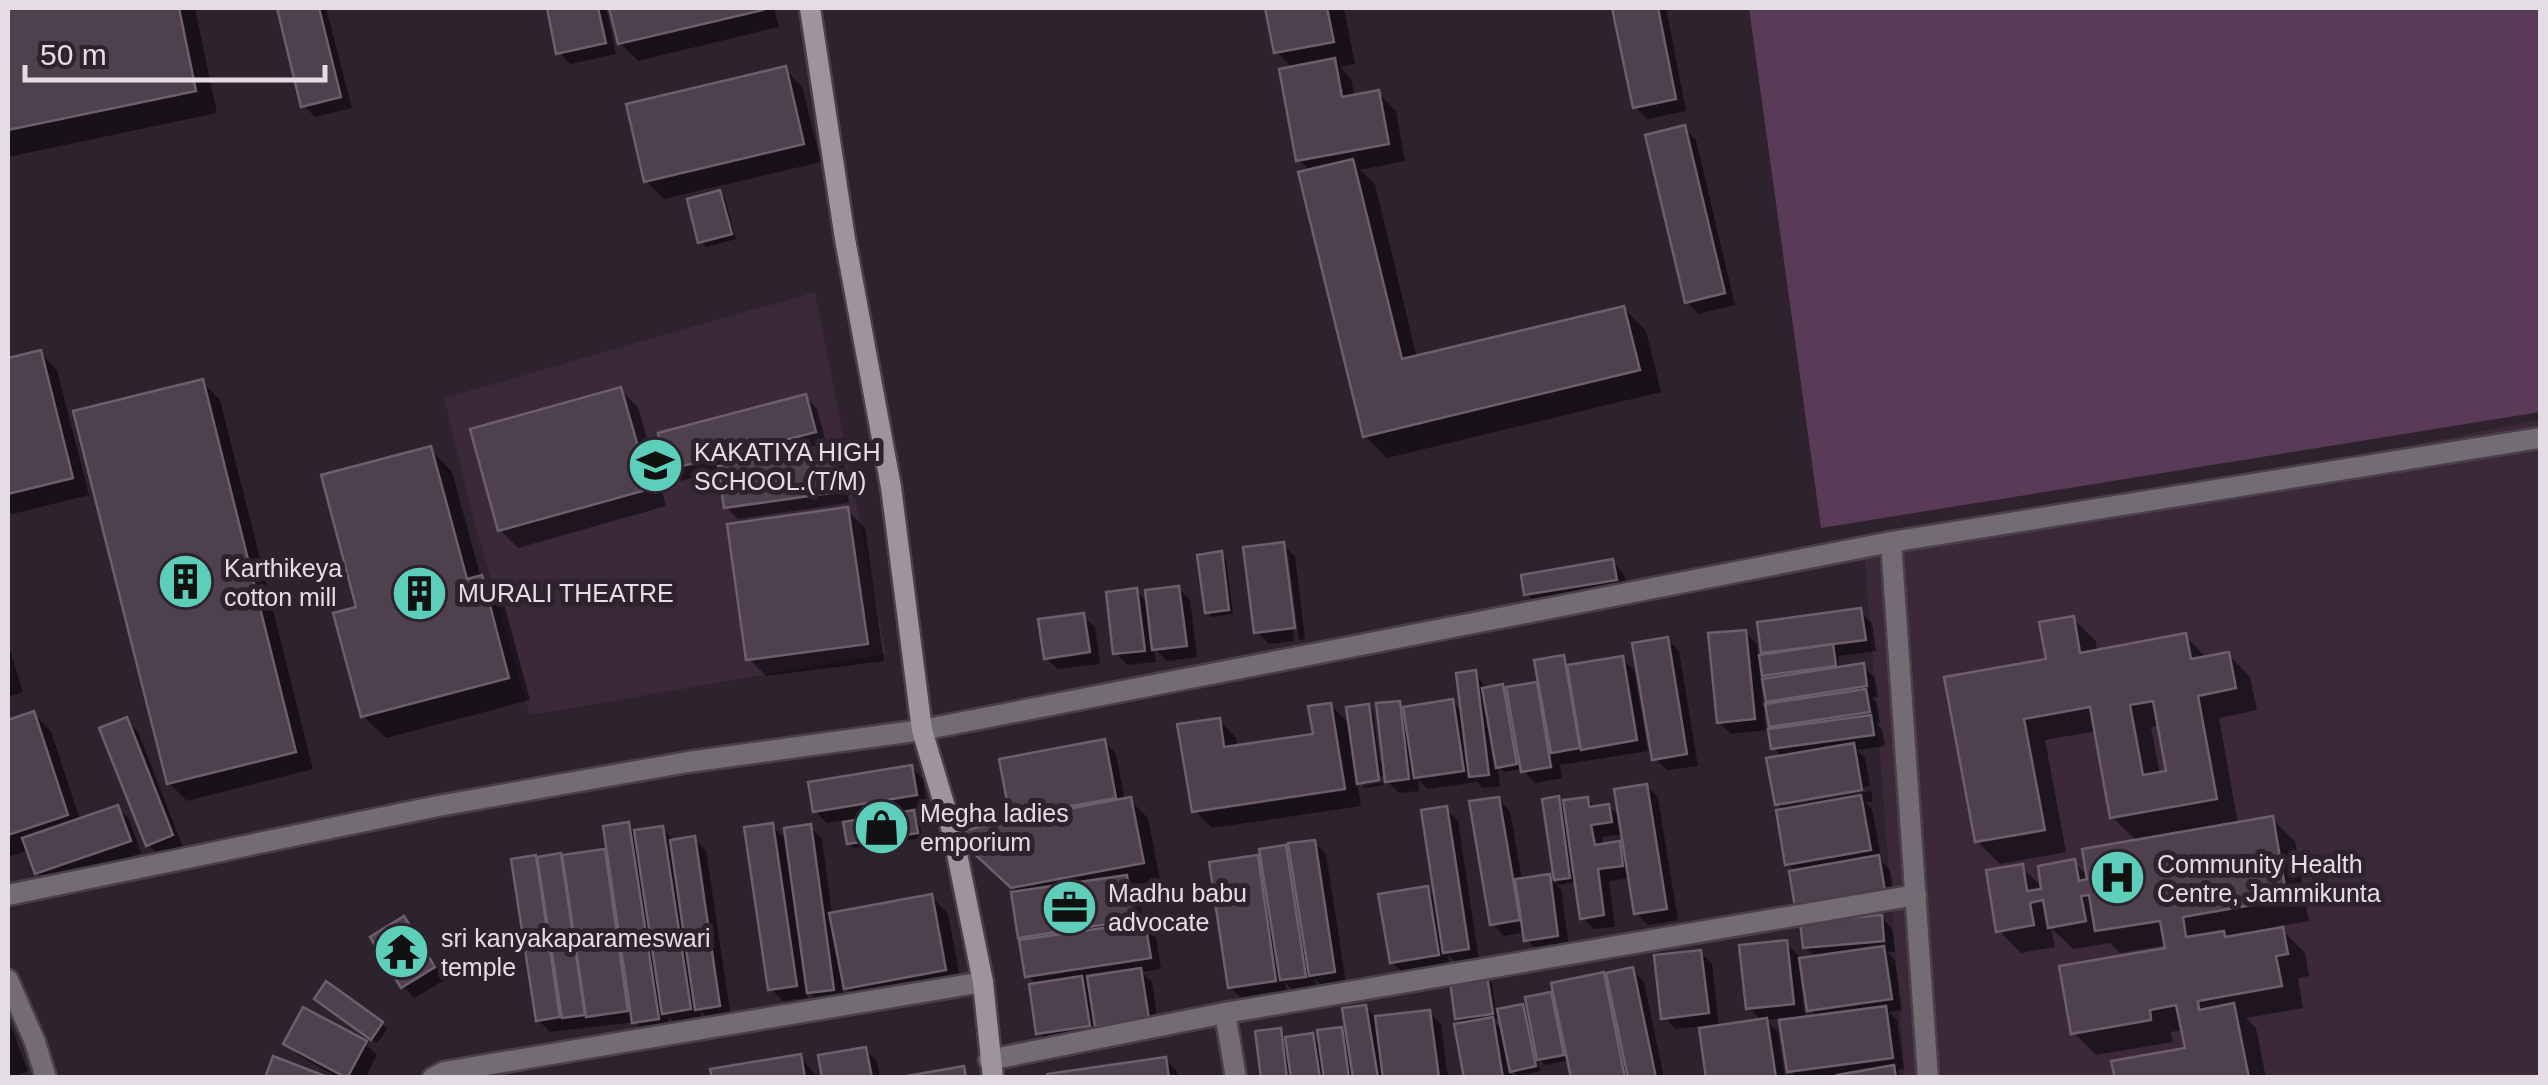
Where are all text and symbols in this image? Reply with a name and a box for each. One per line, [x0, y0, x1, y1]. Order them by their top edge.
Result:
scale bar [25, 20, 325, 82]
text: 50 m [40, 38, 107, 71]
school or university icon: KAKATIYA HIGH SCHOOL.(T/M) [625, 436, 685, 496]
place label: KAKATIYA HIGH SCHOOL.(T/M) [694, 438, 881, 495]
building icon: Karthikeya cotton mill [155, 552, 215, 612]
place label: Karthikeya cotton mill [224, 554, 342, 611]
building icon: MURALI THEATRE [389, 563, 449, 623]
place label: MURALI THEATRE [458, 579, 674, 607]
shop icon: Megha ladies emporium [851, 797, 911, 857]
place label: Megha ladies emporium [920, 799, 1069, 856]
hospital icon: Community Health Centre, Jammikunta [2088, 848, 2148, 908]
place label: Community Health Centre, Jammikunta [2157, 850, 2381, 907]
office icon: Madhu babu advocate [1039, 877, 1099, 937]
place label: Madhu babu advocate [1108, 879, 1247, 936]
temple icon: sri kanyakaparameswari temple [372, 922, 432, 982]
place label: sri kanyakaparameswari temple [441, 924, 711, 981]

